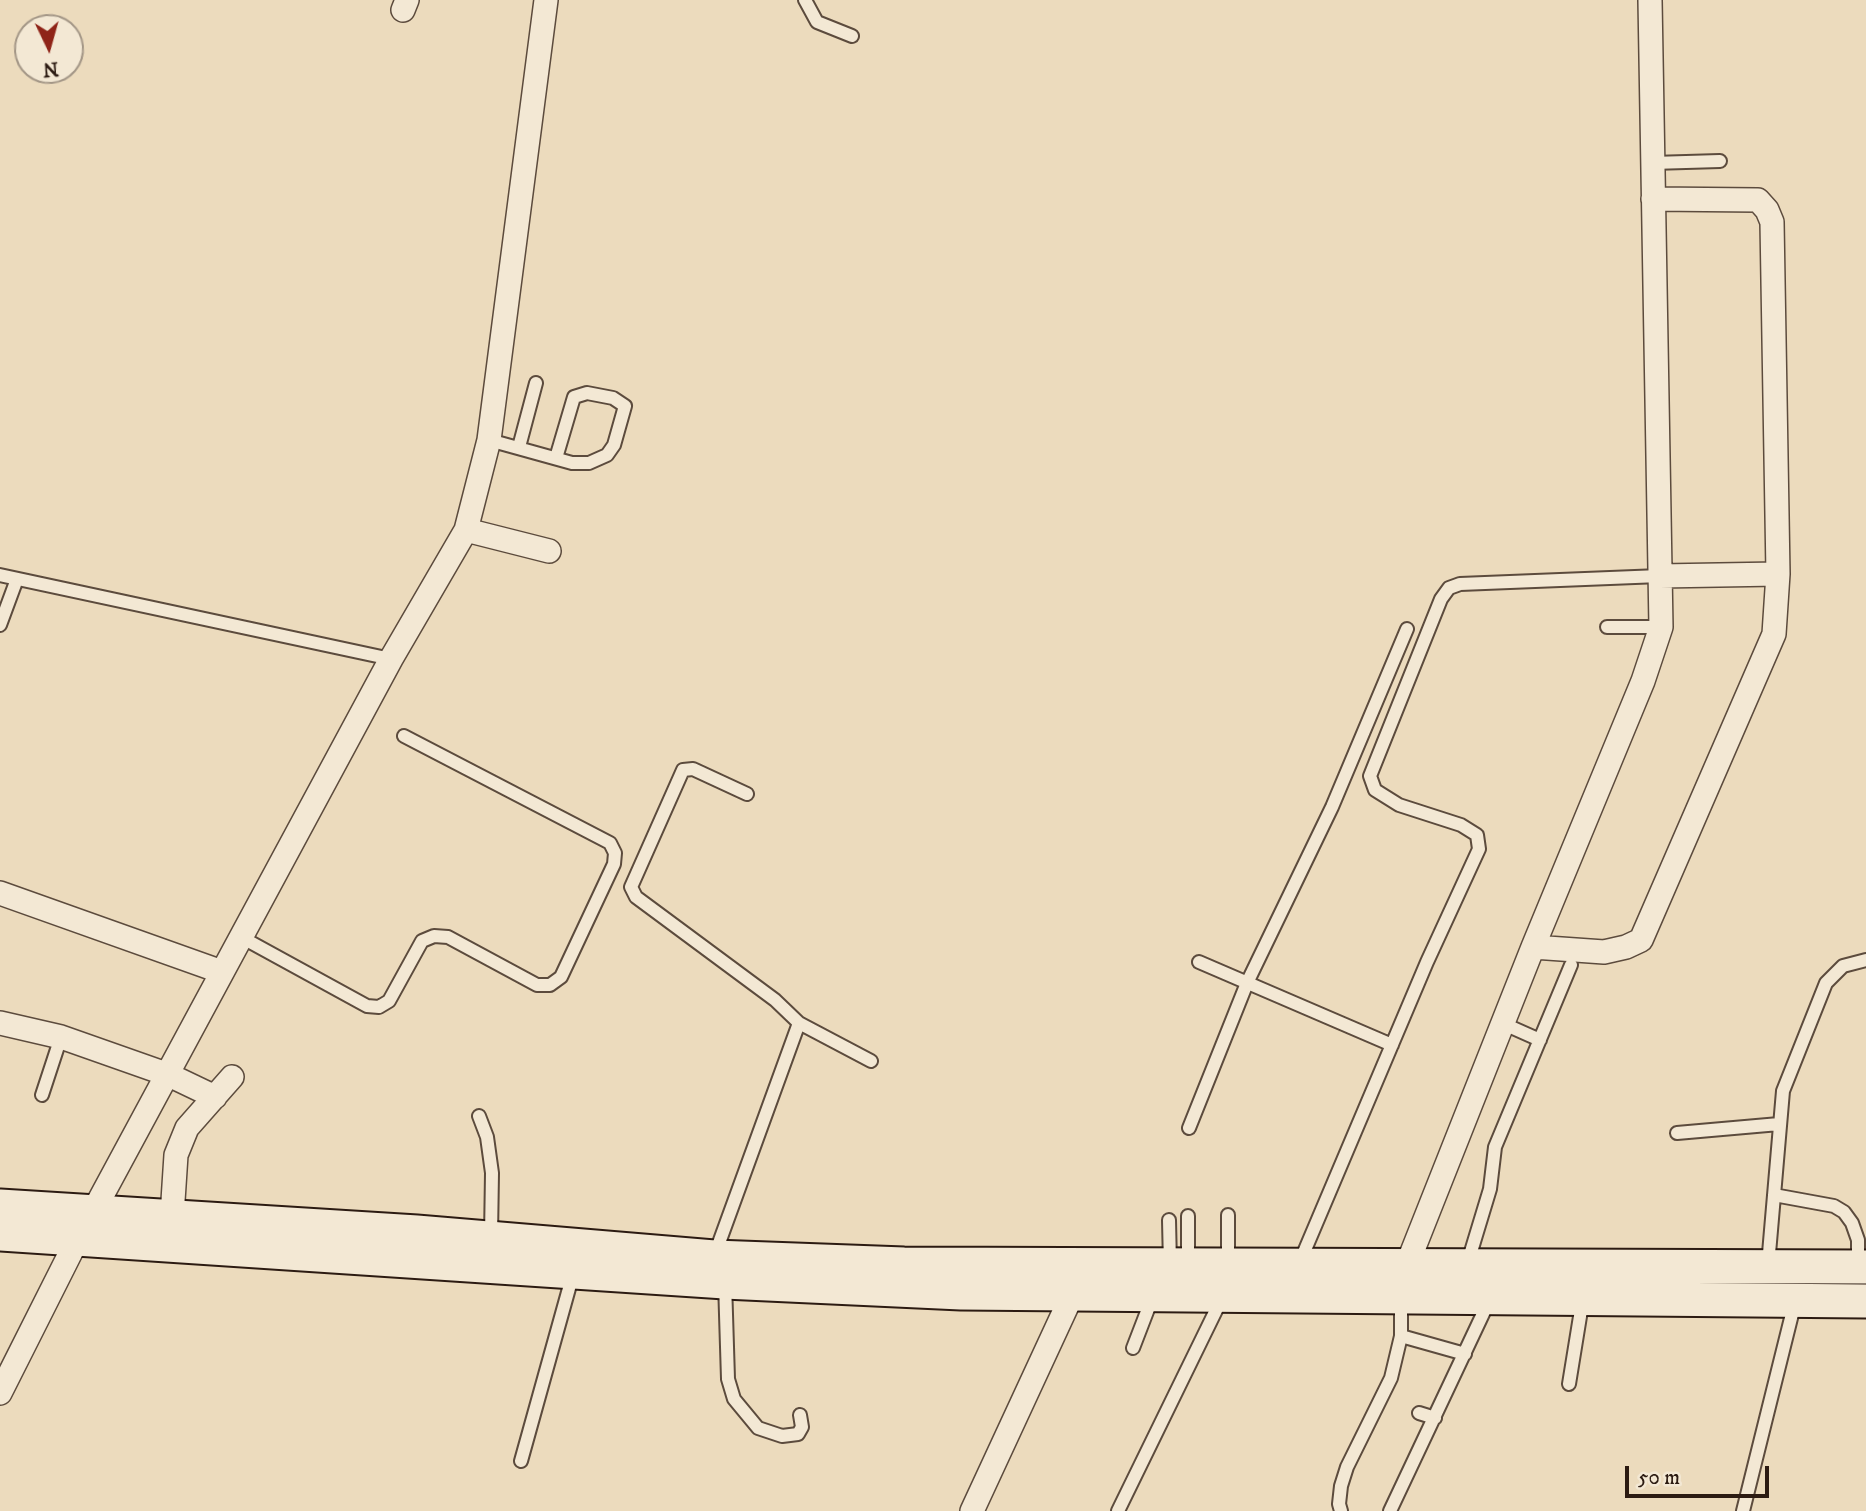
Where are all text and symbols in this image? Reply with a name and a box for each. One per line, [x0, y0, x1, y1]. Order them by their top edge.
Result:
north arrow [14, 14, 84, 84]
text: N [42, 56, 59, 81]
scale bar [1628, 1452, 1772, 1496]
text: 50 m [1638, 1465, 1680, 1491]

